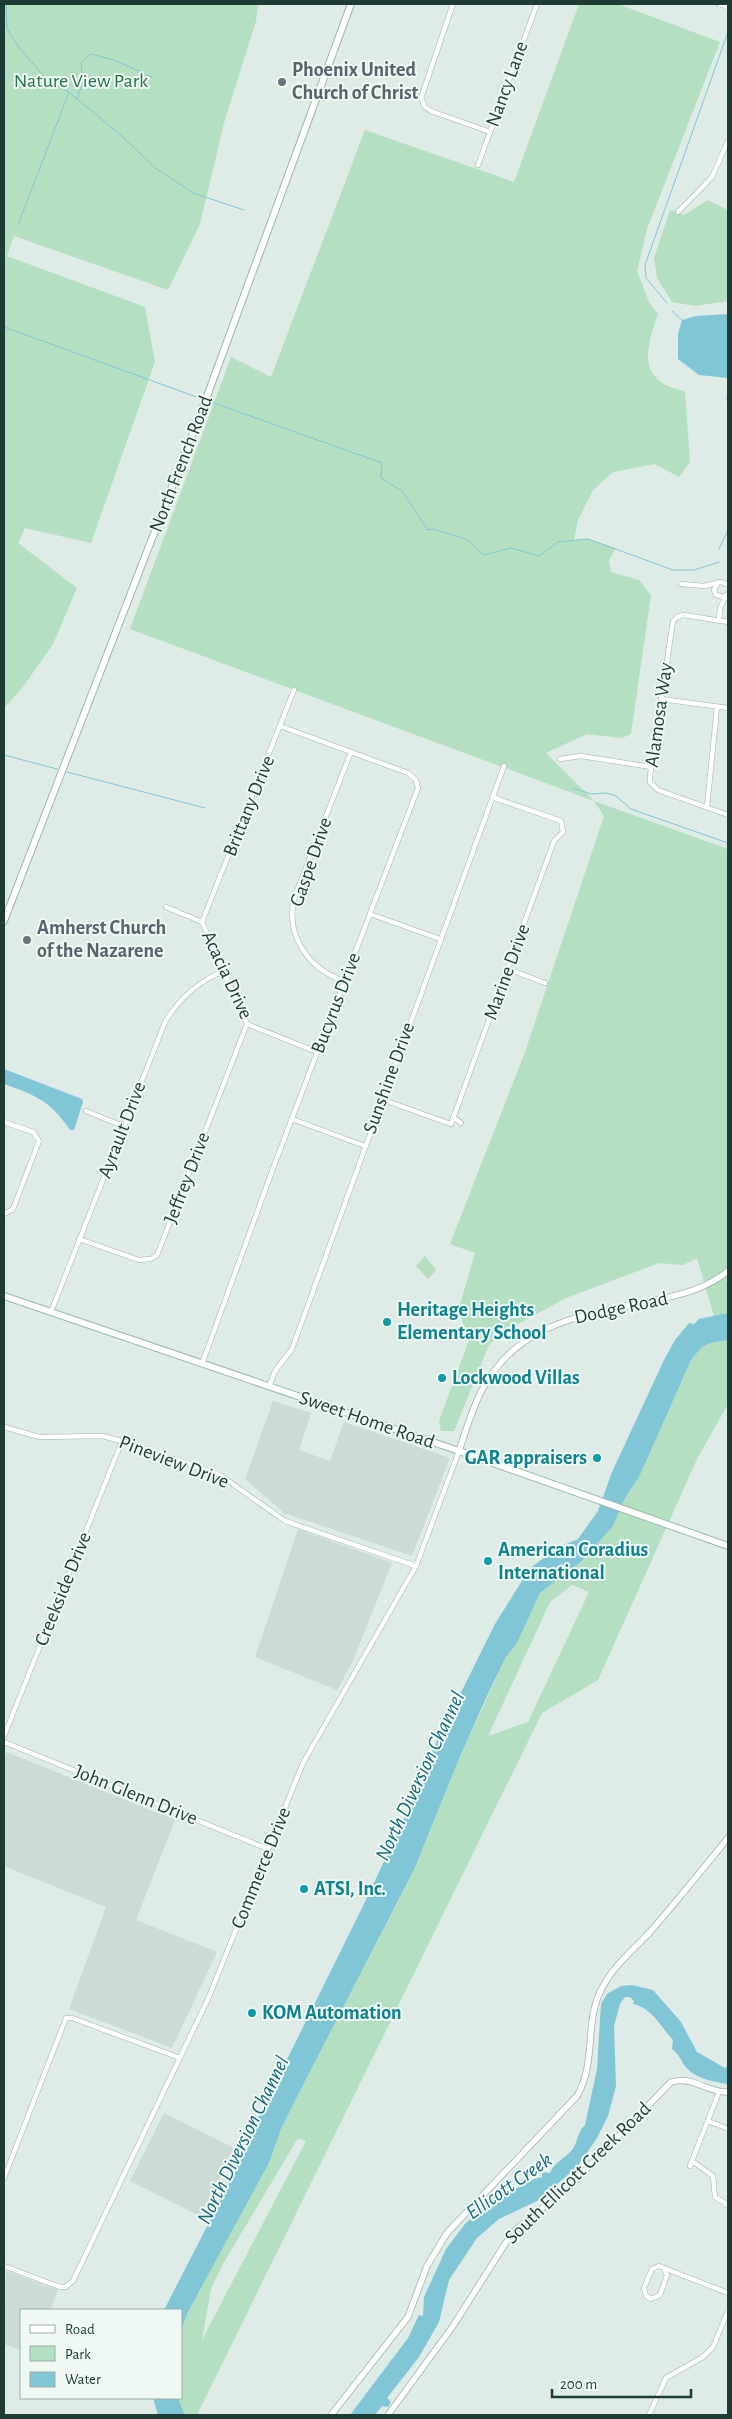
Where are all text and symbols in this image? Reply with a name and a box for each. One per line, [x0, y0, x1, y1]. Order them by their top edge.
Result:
street label: Nancy Lane [482, 39, 532, 129]
place label: Phoenix United Church of Christ [292, 60, 419, 103]
park label: Nature View Park [14, 71, 148, 91]
marker: Phoenix United Church of Christ [276, 76, 288, 88]
street label: North French Road [146, 393, 216, 535]
street label: Alamosa Way [642, 661, 676, 769]
street label: Brittany Drive [220, 753, 278, 859]
street label: Gaspe Drive [286, 815, 336, 909]
place label: Amherst Church of the Nazarene [37, 918, 166, 961]
street label: Marine Drive [480, 921, 534, 1023]
street label: Acacia Drive [198, 928, 256, 1022]
marker: Amherst Church of the Nazarene [21, 934, 33, 946]
street label: Bucyrus Drive [308, 950, 364, 1056]
street label: Sunshine Drive [360, 1020, 418, 1136]
street label: Ayrault Drive [94, 1079, 150, 1181]
street label: Jeffrey Drive [160, 1129, 214, 1227]
street label: Dodge Road [572, 1288, 670, 1328]
place label: Heritage Heights Elementary School [397, 1300, 546, 1343]
marker: Heritage Heights Elementary School [381, 1316, 393, 1328]
place label: Lockwood Villas [452, 1368, 580, 1388]
marker: Lockwood Villas [436, 1372, 448, 1384]
street label: Sweet Home Road [297, 1388, 437, 1452]
street label: Pineview Drive [116, 1432, 232, 1492]
place label: GAR appraisers [465, 1448, 587, 1468]
marker: GAR appraisers [591, 1452, 603, 1464]
street label: Creekside Drive [31, 1529, 95, 1649]
place label: American Coradius International [498, 1540, 649, 1583]
marker: American Coradius International [482, 1555, 494, 1567]
water label: North Diversion Channel [372, 1688, 468, 1864]
street label: John Glenn Drive [72, 1761, 200, 1829]
street label: Commerce Drive [228, 1804, 294, 1932]
place label: ATSI, Inc. [314, 1879, 386, 1899]
marker: ATSI, Inc. [298, 1883, 310, 1895]
place label: KOM Automation [262, 2003, 402, 2023]
marker: KOM Automation [246, 2007, 258, 2019]
water label: North Diversion Channel [193, 2053, 293, 2227]
street label: South Ellicott Creek Road [500, 2097, 656, 2249]
water label: Ellicott Creek [461, 2147, 557, 2225]
legend [20, 2309, 182, 2399]
text: Road [65, 2322, 95, 2337]
text: Park [65, 2347, 91, 2362]
scale bar [552, 2366, 691, 2398]
text: Water [65, 2372, 101, 2387]
text: 200 m [560, 2377, 597, 2392]

